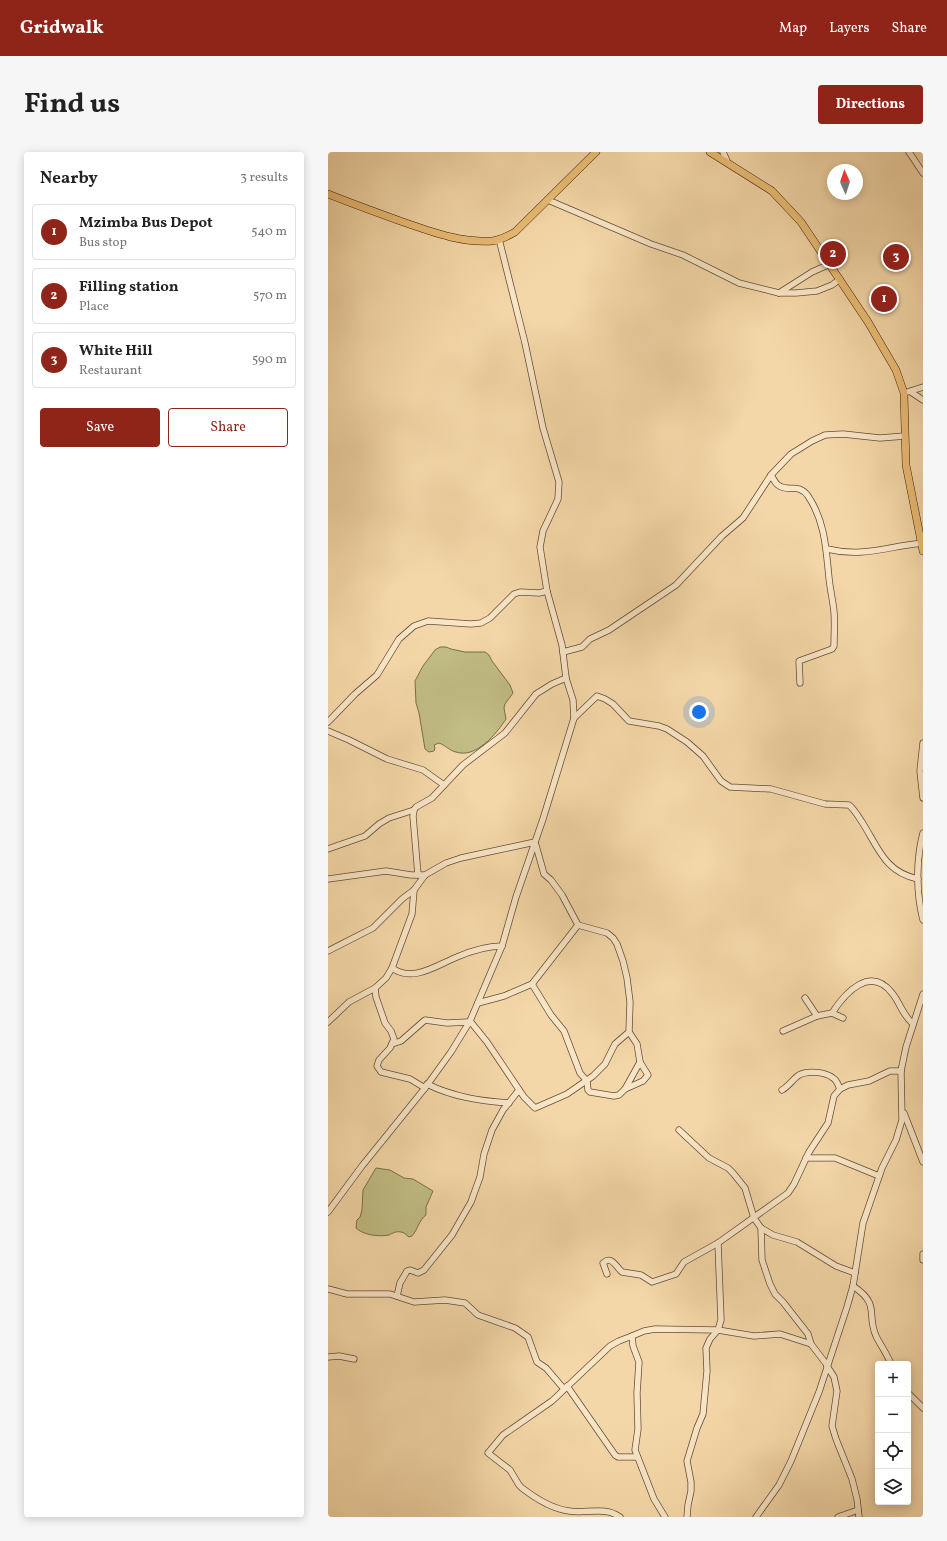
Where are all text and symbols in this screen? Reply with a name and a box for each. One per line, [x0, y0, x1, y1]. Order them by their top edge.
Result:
text: Gridwalk [20, 15, 104, 41]
text: Map [779, 19, 807, 38]
text: Layers [829, 19, 869, 38]
text: Share [891, 19, 927, 38]
text: Find us [24, 85, 120, 124]
button: Directions [818, 85, 923, 124]
north arrow [827, 164, 863, 200]
text: Nearby [40, 167, 98, 190]
text: 3 results [240, 169, 288, 187]
text: Mzimba Bus Depot [79, 213, 213, 234]
text: 1 [51, 223, 57, 241]
text: 540 m [251, 223, 287, 241]
text: Bus stop [79, 234, 127, 252]
pin: 2 [820, 239, 846, 269]
pin: 3 [883, 242, 909, 272]
text: Filling station [79, 277, 179, 298]
pin: 1 [871, 284, 897, 314]
text: 2 [51, 287, 57, 305]
text: 570 m [253, 287, 287, 305]
text: Place [79, 298, 109, 316]
text: White Hill [79, 341, 152, 362]
text: 3 [51, 351, 57, 369]
text: 590 m [252, 351, 287, 369]
text: Restaurant [79, 362, 142, 380]
button: Save [40, 408, 160, 447]
button: Share [168, 408, 288, 447]
your location [689, 702, 709, 722]
map controls [875, 1361, 911, 1505]
button: + [875, 1361, 911, 1397]
button: − [875, 1397, 911, 1433]
button: locate [875, 1433, 911, 1469]
button: layers [875, 1469, 911, 1505]

